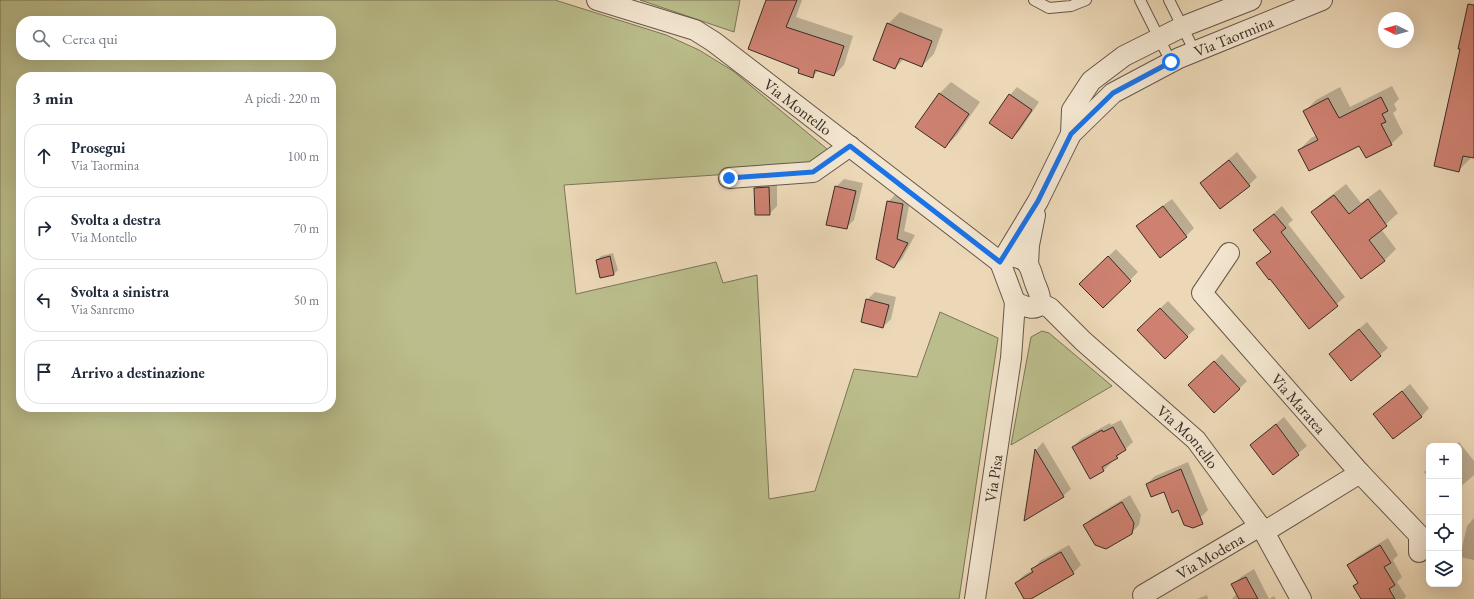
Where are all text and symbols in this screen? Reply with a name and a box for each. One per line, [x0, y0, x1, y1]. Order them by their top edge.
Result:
street label: Via Taormina [1191, 10, 1277, 61]
north arrow [1378, 12, 1414, 48]
search box [16, 16, 336, 60]
icon: search [30, 27, 52, 49]
text: Cerca qui [62, 29, 118, 48]
route start [1162, 53, 1180, 71]
street label: Via Montello [759, 74, 837, 140]
text: 3 min [32, 87, 73, 109]
text: A piedi · 220 m [245, 90, 320, 107]
text: Prosegui [71, 138, 126, 157]
icon: ahead [33, 145, 55, 167]
text: 100 m [288, 148, 319, 165]
text: Via Taormina [71, 157, 139, 174]
route end [720, 169, 738, 187]
text: Svolta a destra [71, 210, 161, 229]
icon: right [33, 217, 55, 239]
text: 70 m [294, 220, 319, 237]
text: Via Montello [71, 229, 137, 246]
text: Svolta a sinistra [71, 282, 169, 301]
icon: left [33, 289, 55, 311]
text: 50 m [294, 292, 319, 309]
text: Via Sanremo [71, 301, 135, 318]
icon: arrive [33, 361, 55, 383]
text: Arrivo a destinazione [71, 363, 205, 382]
street label: Via Maratea [1267, 369, 1331, 438]
street label: Via Montello [1152, 400, 1224, 473]
map controls [1426, 443, 1462, 587]
button: + [1426, 443, 1462, 479]
street label: Via Pisa [979, 452, 1007, 504]
button: − [1426, 479, 1462, 515]
button: locate [1426, 515, 1462, 551]
street label: Via Modena [1172, 527, 1248, 584]
button: layers [1426, 551, 1462, 587]

